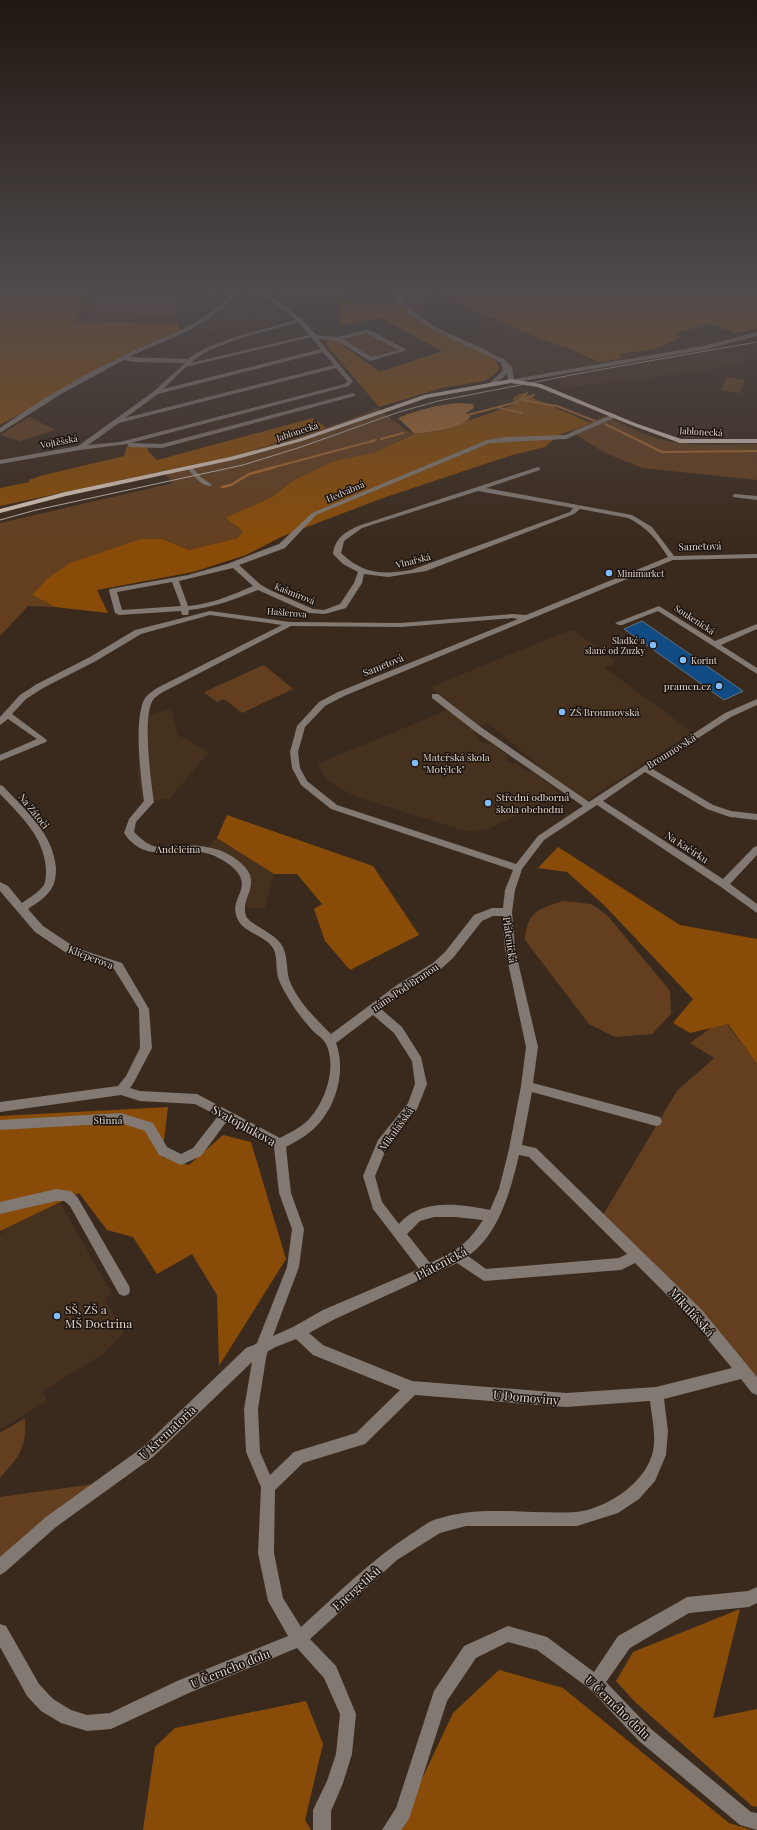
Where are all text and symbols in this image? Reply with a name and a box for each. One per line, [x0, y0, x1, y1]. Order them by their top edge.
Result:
street label: Jablonecká [274, 418, 320, 444]
street label: Jablonecká [678, 424, 723, 438]
street label: Vojtěšská [38, 431, 79, 451]
street label: Hedvábná [324, 477, 366, 504]
street label: Sametová [678, 539, 722, 553]
street label: Vlnařská [393, 550, 432, 570]
place label: Minimarket [617, 567, 665, 579]
marker: Minimarket [604, 568, 614, 578]
street label: Kašmírová [273, 579, 317, 607]
street label: Soukenická [672, 601, 718, 637]
street label: Hašlerova [267, 604, 308, 620]
place label: Sladké a slané od Zuzky [585, 634, 646, 656]
marker: Sladké a slané od Zuzky [648, 640, 658, 650]
street label: Sametová [360, 650, 406, 680]
place label: Korint [691, 654, 718, 666]
marker: Korint [678, 655, 688, 665]
place label: pramen.cz [664, 679, 711, 693]
marker: pramen.cz [714, 681, 724, 691]
place label: ZŠ Broumovská [570, 705, 640, 719]
marker: ZŠ Broumovská [557, 707, 567, 717]
street label: Broumovská [644, 730, 698, 772]
place label: Mateřská škola "Motýlek" [423, 750, 490, 776]
marker: Mateřská škola "Motýlek" [410, 758, 420, 768]
street label: Na Zátoči [15, 790, 53, 832]
place label: Střední odborná škola obchodní [496, 790, 569, 816]
marker: Střední odborná škola obchodní [483, 798, 493, 808]
street label: Na Kačírku [663, 828, 712, 866]
street label: Andělčina [155, 842, 200, 856]
street label: Plátenická [500, 916, 520, 964]
street label: Klicperova [66, 942, 116, 972]
street label: nám. Pod Branou [369, 959, 441, 1014]
street label: Svatoplukova [209, 1101, 279, 1149]
street label: Mikulášská [376, 1105, 416, 1153]
street label: Stinná [94, 1113, 122, 1127]
street label: Plátenická [413, 1243, 469, 1283]
street label: Mikulášská [666, 1284, 718, 1340]
place label: SŠ, ZŠ a MŠ Doctrina [65, 1301, 132, 1331]
marker: SŠ, ZŠ a MŠ Doctrina [52, 1311, 62, 1321]
street label: U Domoviny [492, 1386, 560, 1408]
street label: U Krematoria [135, 1401, 199, 1463]
street label: Energetiků [329, 1562, 383, 1614]
street label: U Černého dolu [188, 1645, 272, 1691]
street label: U Černého dolu [582, 1672, 654, 1742]

